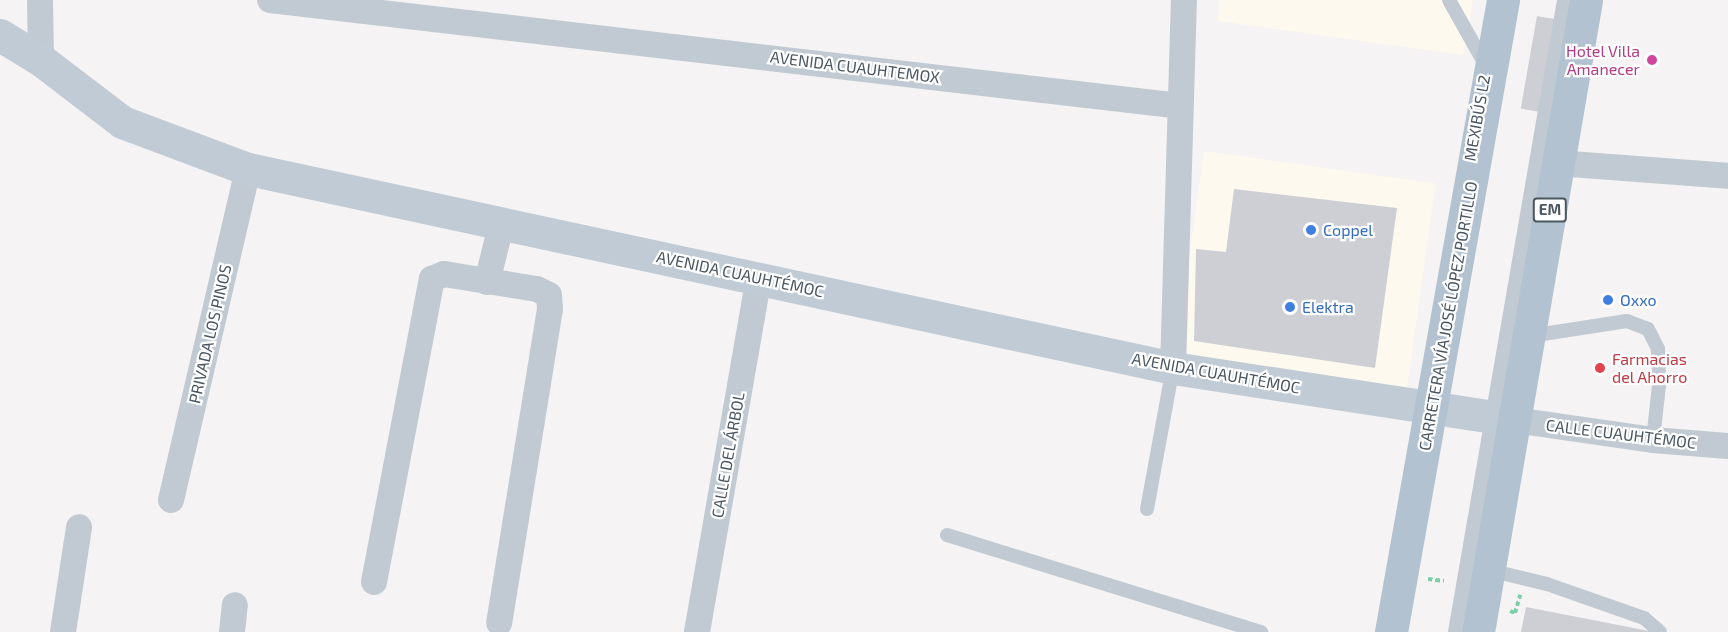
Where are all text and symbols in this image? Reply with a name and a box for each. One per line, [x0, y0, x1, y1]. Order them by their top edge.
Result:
place label: Hotel Villa Amanecer [1565, 41, 1640, 79]
street label: AVENIDA CUAUHTEMOX [769, 47, 941, 87]
marker: Hotel Villa Amanecer [1645, 53, 1659, 67]
street label: MEXIBÚS L2 [1460, 73, 1494, 163]
street label: CARRETERA VÍA JOSÉ LÓPEZ PORTILLO [1415, 179, 1481, 453]
road number: EM [1532, 198, 1568, 222]
place label: Coppel [1323, 220, 1373, 240]
marker: Coppel [1304, 223, 1318, 237]
street label: AVENIDA CUAUHTÉMOC [655, 247, 825, 301]
street label: PRIVADA LOS PINOS [185, 262, 235, 406]
place label: Oxxo [1620, 290, 1656, 310]
marker: Oxxo [1601, 293, 1615, 307]
place label: Elektra [1302, 297, 1354, 317]
marker: Elektra [1283, 300, 1297, 314]
street label: AVENIDA CUAUHTÉMOC [1130, 349, 1302, 397]
place label: Farmacias del Ahorro [1612, 349, 1688, 387]
marker: Farmacias del Ahorro [1593, 361, 1607, 375]
street label: CALLE DEL ÁRBOL [707, 390, 749, 520]
street label: CALLE CUAUHTÉMOC [1545, 415, 1697, 453]

